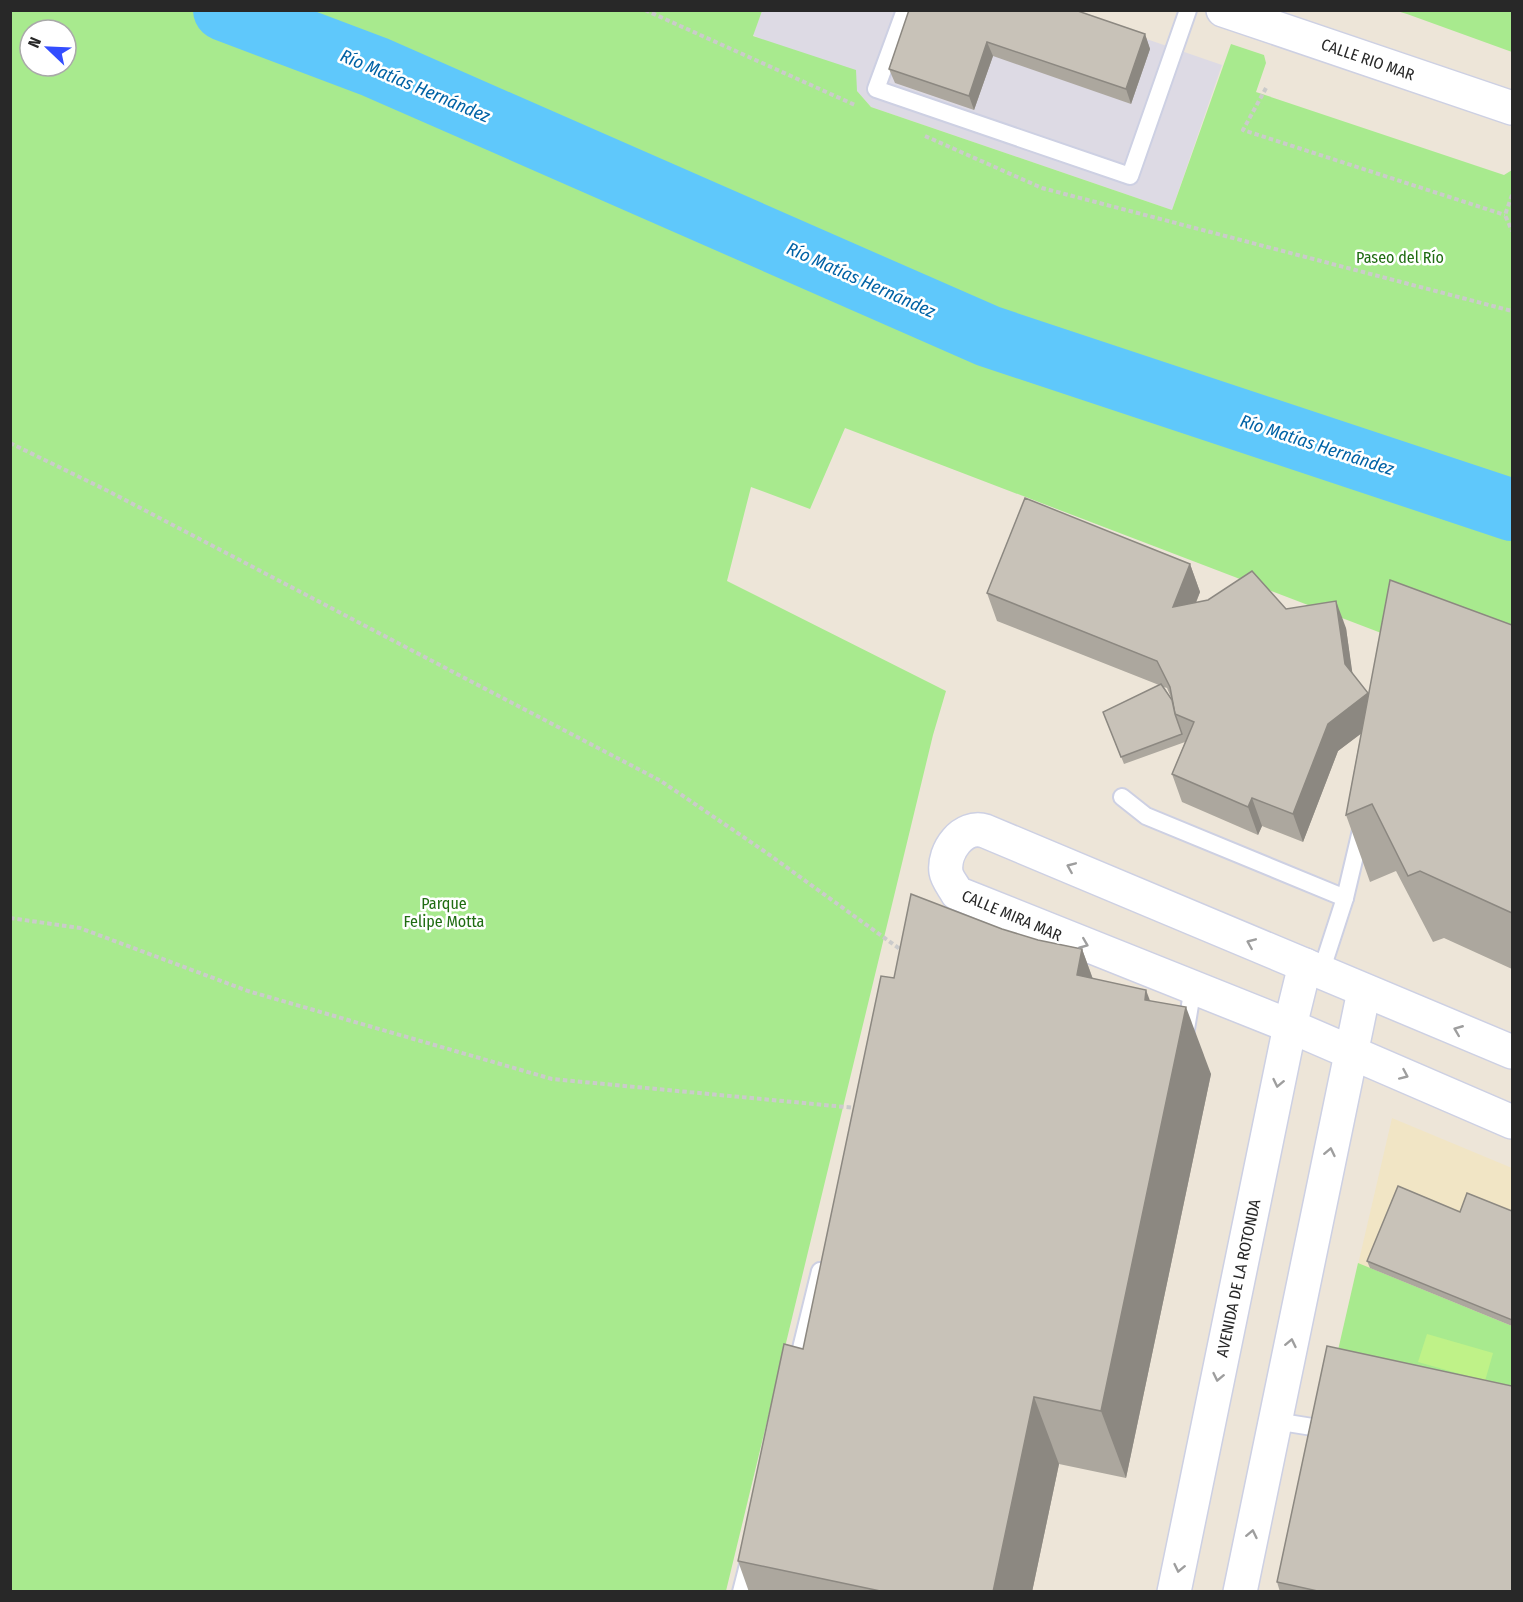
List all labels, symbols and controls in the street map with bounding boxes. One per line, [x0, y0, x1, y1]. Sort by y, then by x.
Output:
north arrow [18, 18, 78, 78]
text: N [24, 34, 45, 50]
street label: CALLE RIO MAR [1319, 35, 1417, 84]
water label: Río Matías Hernández [337, 45, 494, 128]
water label: Río Matías Hernández [783, 237, 940, 323]
park label: Paseo del Río [1356, 248, 1444, 267]
water label: Río Matías Hernández [1237, 410, 1398, 481]
one-way arrow [1066, 862, 1077, 874]
street label: CALLE MIRA MAR [959, 886, 1065, 945]
park label: Parque Felipe Motta [404, 894, 485, 931]
one-way arrow [1078, 937, 1089, 949]
one-way arrow [1246, 938, 1257, 950]
one-way arrow [1454, 1025, 1465, 1037]
one-way arrow [1398, 1068, 1409, 1080]
one-way arrow [1272, 1078, 1285, 1088]
one-way arrow [1323, 1147, 1336, 1157]
street label: AVENIDA DE LA ROTONDA [1212, 1197, 1265, 1359]
one-way arrow [1284, 1338, 1297, 1348]
one-way arrow [1212, 1372, 1225, 1382]
one-way arrow [1245, 1529, 1258, 1539]
one-way arrow [1173, 1563, 1186, 1573]

